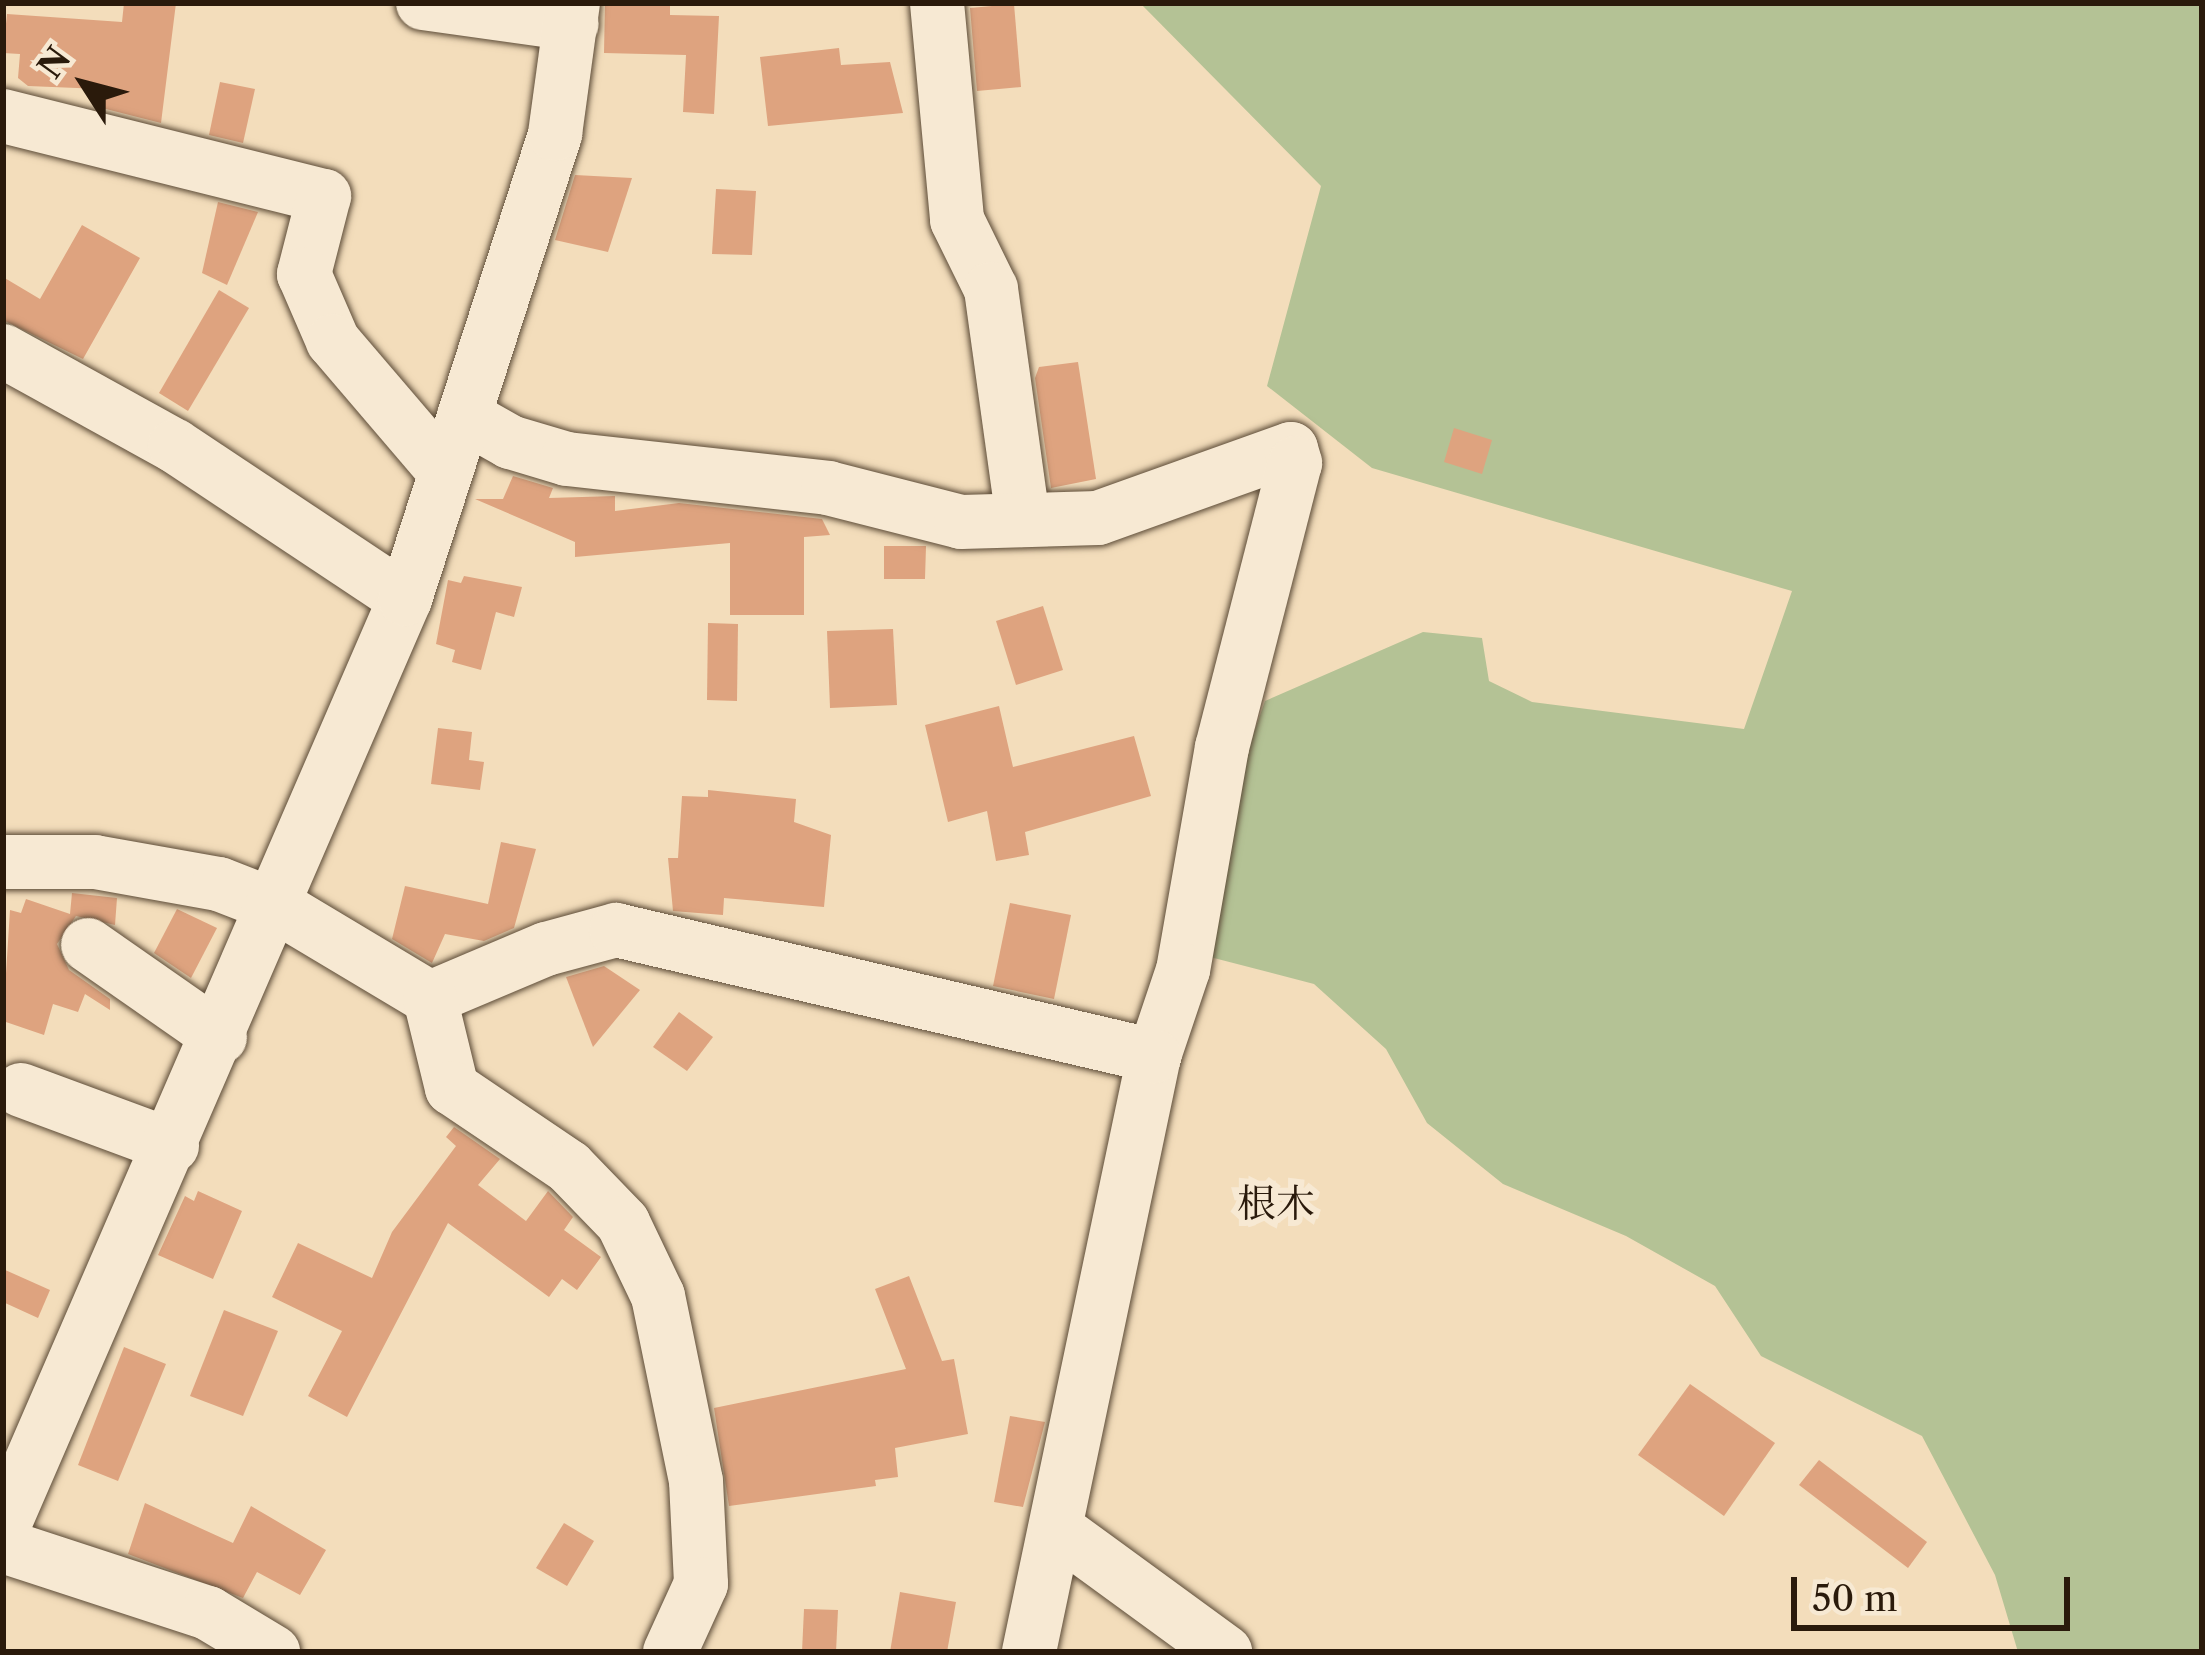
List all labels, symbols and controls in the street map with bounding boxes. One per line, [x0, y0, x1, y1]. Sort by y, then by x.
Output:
north arrow [24, 24, 144, 144]
text: N [29, 39, 79, 86]
district label: 根木 [1237, 1180, 1315, 1226]
scale bar [1797, 1553, 2076, 1627]
text: 50 m [1812, 1576, 1897, 1620]

